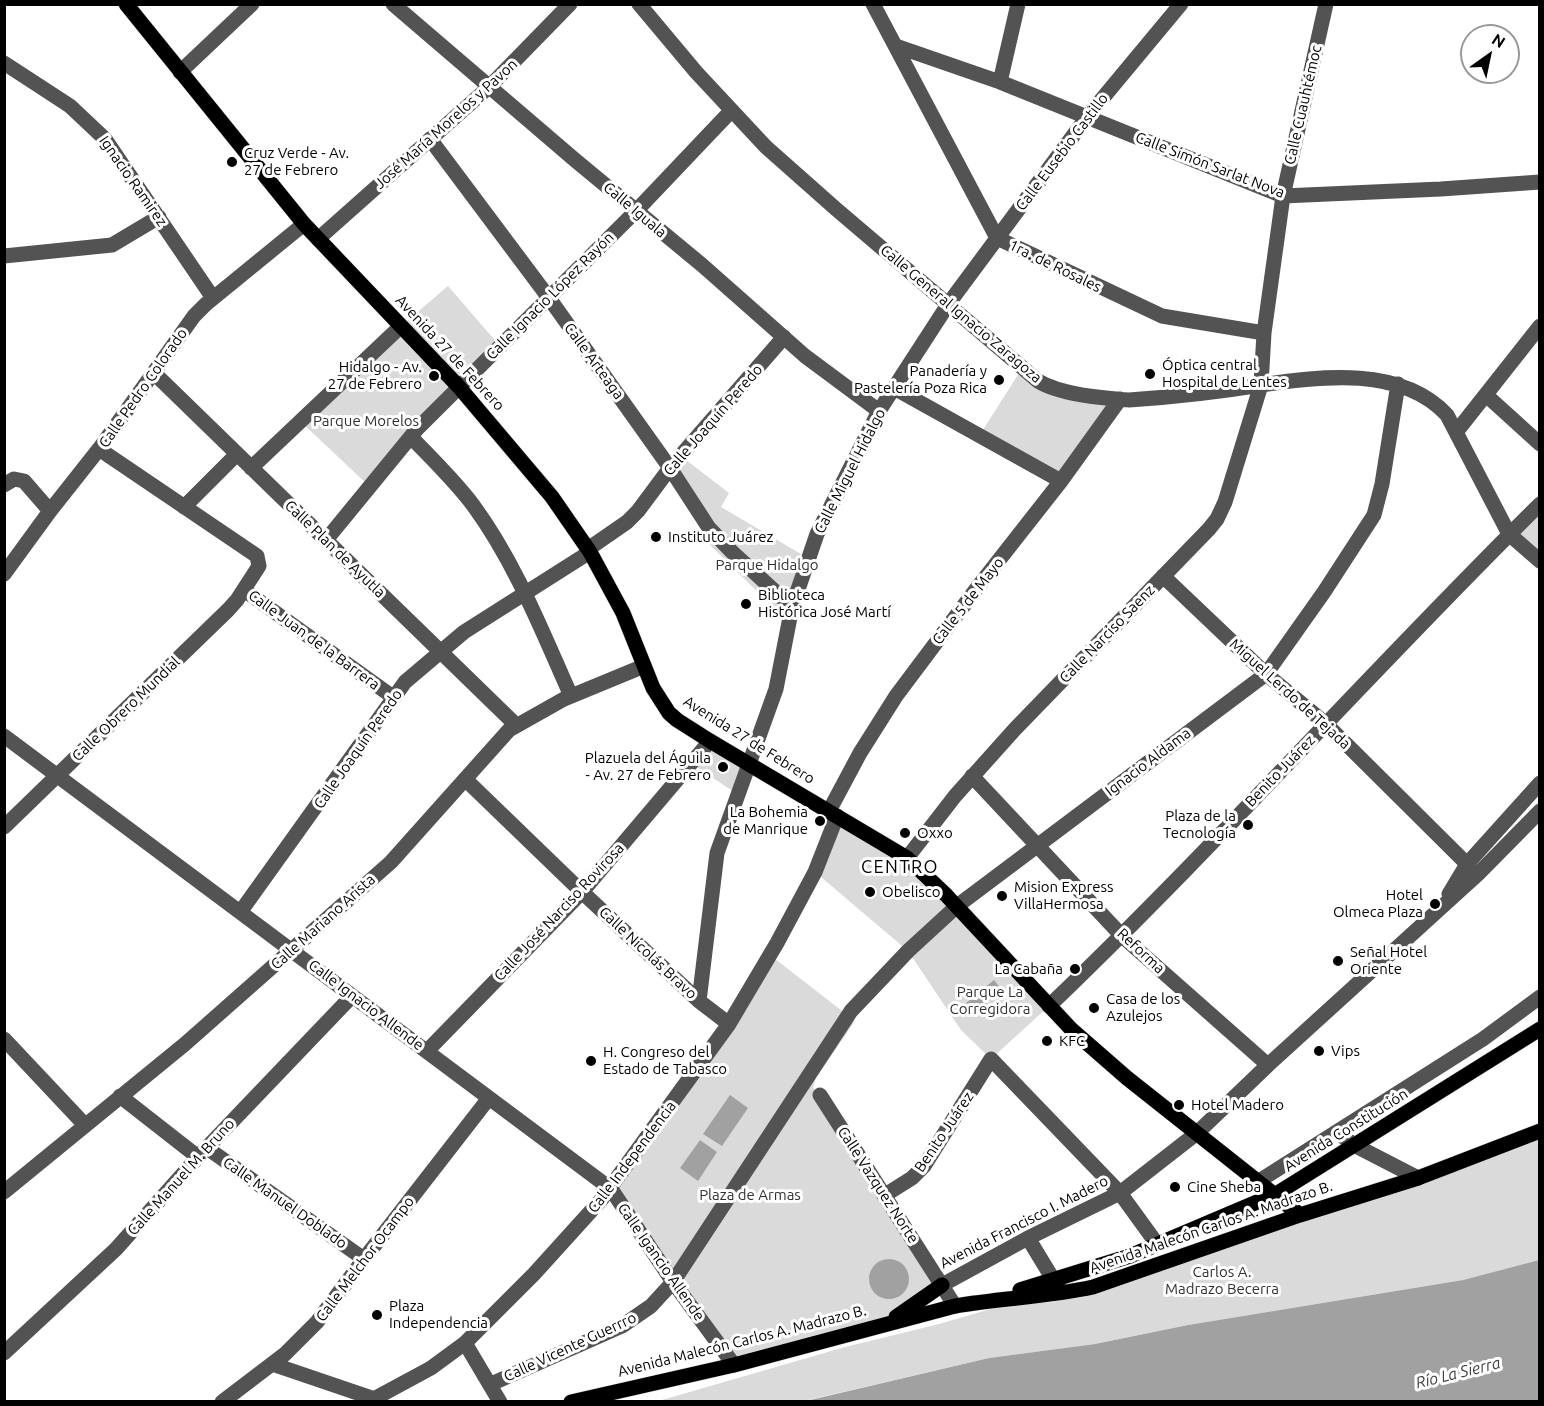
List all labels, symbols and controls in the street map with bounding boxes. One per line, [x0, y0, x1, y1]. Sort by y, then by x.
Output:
north arrow [1460, 24, 1520, 84]
text: N [1489, 30, 1509, 51]
street label: Calle Cuauhtémoc [1281, 44, 1325, 166]
street label: José María Morelos y Pavon [371, 55, 521, 193]
street label: Calle Eusebio Castillo [1012, 90, 1112, 214]
street label: Calle Simón Sarlat Nova [1133, 128, 1287, 202]
street label: Ignacio Ramirez [95, 132, 171, 230]
place label: Cruz Verde - Av. 27 de Febrero [244, 144, 349, 179]
marker: Cruz Verde - Av. 27 de Febrero [225, 155, 239, 169]
street label: Calle Iguala [600, 178, 670, 242]
street label: Calle Ignacio López Rayón [482, 228, 618, 364]
street label: 1ra. de Rosales [1006, 236, 1104, 296]
street label: Calle General Ignacio Zaragoza [877, 241, 1045, 387]
street label: Avenida 27 de Febrero [392, 291, 508, 415]
street label: Calle Arteaga [560, 319, 628, 403]
street label: Calle Pedro Colorado [95, 325, 191, 451]
place label: Óptica central Hospital de Lentes [1162, 356, 1287, 391]
place label: Hidalgo - Av. 27 de Febrero [328, 358, 422, 393]
street label: Calle Joaquín Peredo [660, 361, 766, 479]
place label: Panadería y Pastelería Poza Rica [854, 362, 987, 397]
marker: Óptica central Hospital de Lentes [1143, 367, 1157, 381]
marker: Hidalgo - Av. 27 de Febrero [427, 369, 441, 383]
marker: Panadería y Pastelería Poza Rica [992, 373, 1006, 387]
street label: Calle Miguel Hidalgo [811, 405, 889, 537]
park label: Parque Morelos [313, 412, 419, 430]
street label: Calle Plan de Ayutla [281, 496, 389, 602]
place label: Instituto Juárez [668, 528, 773, 546]
marker: Instituto Juárez [649, 530, 663, 544]
street label: Calle 5 de Mayo [928, 554, 1008, 648]
park label: Parque Hidalgo [715, 556, 819, 574]
street label: Calle Narciso Saenz [1056, 581, 1158, 687]
street label: Calle Juan de la Barrera [245, 586, 383, 694]
place label: Biblioteca Histórica José Martí [758, 586, 891, 621]
marker: Biblioteca Histórica José Martí [739, 597, 753, 611]
street label: Miguel Lerdo de Tejada [1226, 635, 1354, 753]
street label: Calle Obrero Mundial [68, 653, 184, 765]
street label: Calle Joaquín Peredo [310, 686, 406, 812]
street label: Avenida 27 de Febrero [680, 692, 818, 788]
street label: Ignacio Aldama [1102, 724, 1194, 800]
street label: Benito Juárez [1241, 731, 1319, 811]
place label: Plazuela del Águila - Av. 27 de Febrero [585, 749, 711, 784]
marker: Plazuela del Águila - Av. 27 de Febrero [716, 760, 730, 774]
place label: La Bohemia de Manrique [723, 803, 808, 838]
place label: Plaza de la Tecnología [1163, 807, 1236, 842]
marker: La Bohemia de Manrique [813, 814, 827, 828]
marker: Plaza de la Tecnología [1241, 818, 1255, 832]
place label: Oxxo [917, 824, 953, 842]
marker: Oxxo [898, 826, 912, 840]
street label: Calle José Narciso Rovirosa [490, 839, 628, 985]
district label: CENTRO [861, 856, 939, 878]
street label: Calle Mariano Arista [267, 870, 379, 974]
place label: Mision Express VillaHermosa [1014, 878, 1113, 913]
place label: Obelisco [882, 883, 940, 901]
marker: Obelisco [863, 885, 877, 899]
place label: Hotel Olmeca Plaza [1333, 886, 1423, 921]
marker: Mision Express VillaHermosa [995, 889, 1009, 903]
marker: Hotel Olmeca Plaza [1428, 897, 1442, 911]
street label: Calle Nicolás Bravo [595, 903, 701, 1003]
street label: Reforma [1114, 925, 1168, 977]
place label: Señal Hotel Oriente [1350, 943, 1427, 978]
marker: Señal Hotel Oriente [1331, 954, 1345, 968]
street label: Calle Ignacio Allende [305, 956, 427, 1054]
place label: La Cabaña [995, 960, 1063, 978]
marker: La Cabaña [1068, 962, 1082, 976]
park label: Parque La Corregidora [950, 983, 1030, 1018]
place label: Casa de los Azulejos [1106, 990, 1180, 1025]
marker: Casa de los Azulejos [1087, 1001, 1101, 1015]
place label: KFC [1059, 1032, 1085, 1050]
marker: KFC [1040, 1034, 1054, 1048]
place label: Vips [1331, 1042, 1360, 1060]
place label: H. Congreso del Estado de Tabasco [603, 1043, 727, 1078]
marker: Vips [1312, 1044, 1326, 1058]
marker: H. Congreso del Estado de Tabasco [584, 1054, 598, 1068]
street label: Avenida Constitución [1281, 1085, 1411, 1175]
street label: Benito Juárez [911, 1089, 977, 1175]
place label: Hotel Madero [1191, 1096, 1284, 1114]
street label: Calle Independencia [584, 1097, 680, 1217]
marker: Hotel Madero [1172, 1098, 1186, 1112]
street label: Calle Manuel M. Bruno [124, 1115, 238, 1239]
street label: Calle Vazquez Norte [834, 1123, 922, 1247]
street label: Calle Manuel Doblado [219, 1153, 351, 1253]
street label: Avenida Francisco I. Madero [937, 1172, 1111, 1272]
street label: Avenida Malecón Carlos A. Madrazo B. [1087, 1177, 1335, 1277]
place label: Cine Sheba [1187, 1178, 1261, 1196]
marker: Cine Sheba [1168, 1180, 1182, 1194]
park label: Plaza de Armas [699, 1186, 801, 1204]
street label: Calle Melchor Ocampo [312, 1193, 418, 1325]
street label: Calle Igancio Allende [614, 1200, 708, 1324]
park label: Carlos A. Madrazo Becerra [1165, 1263, 1279, 1298]
place label: Plaza Independencia [389, 1297, 488, 1332]
street label: Avenida Malecón Carlos A. Madrazo B. [616, 1301, 868, 1381]
marker: Plaza Independencia [370, 1308, 384, 1322]
street label: Calle Vicente Guerrro [501, 1308, 639, 1386]
water label: Río La Sierra [1414, 1353, 1502, 1393]

